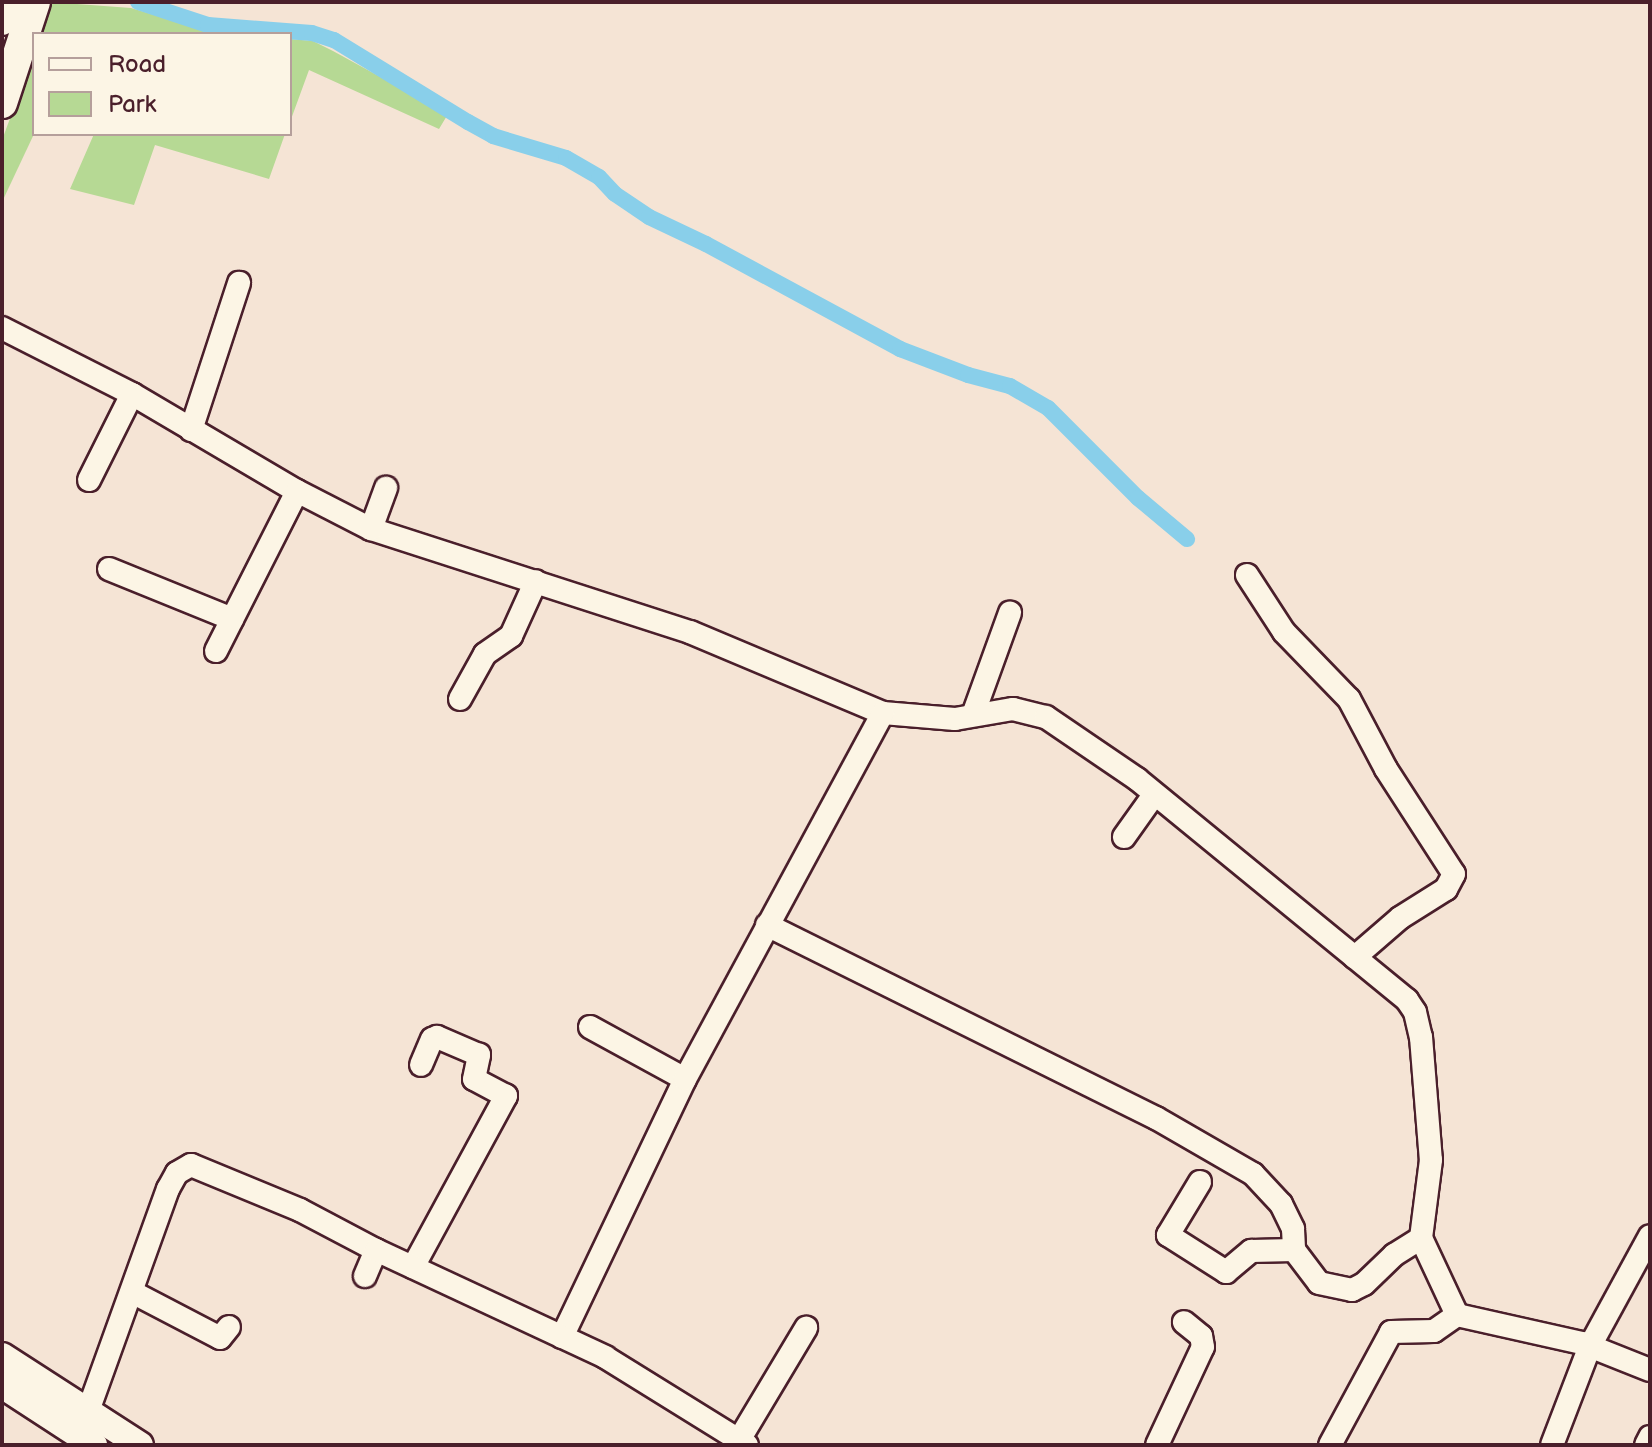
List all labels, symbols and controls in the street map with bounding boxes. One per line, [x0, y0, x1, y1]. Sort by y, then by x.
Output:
legend [32, 32, 292, 136]
text: Road [108, 50, 166, 79]
text: Park [108, 90, 156, 119]

